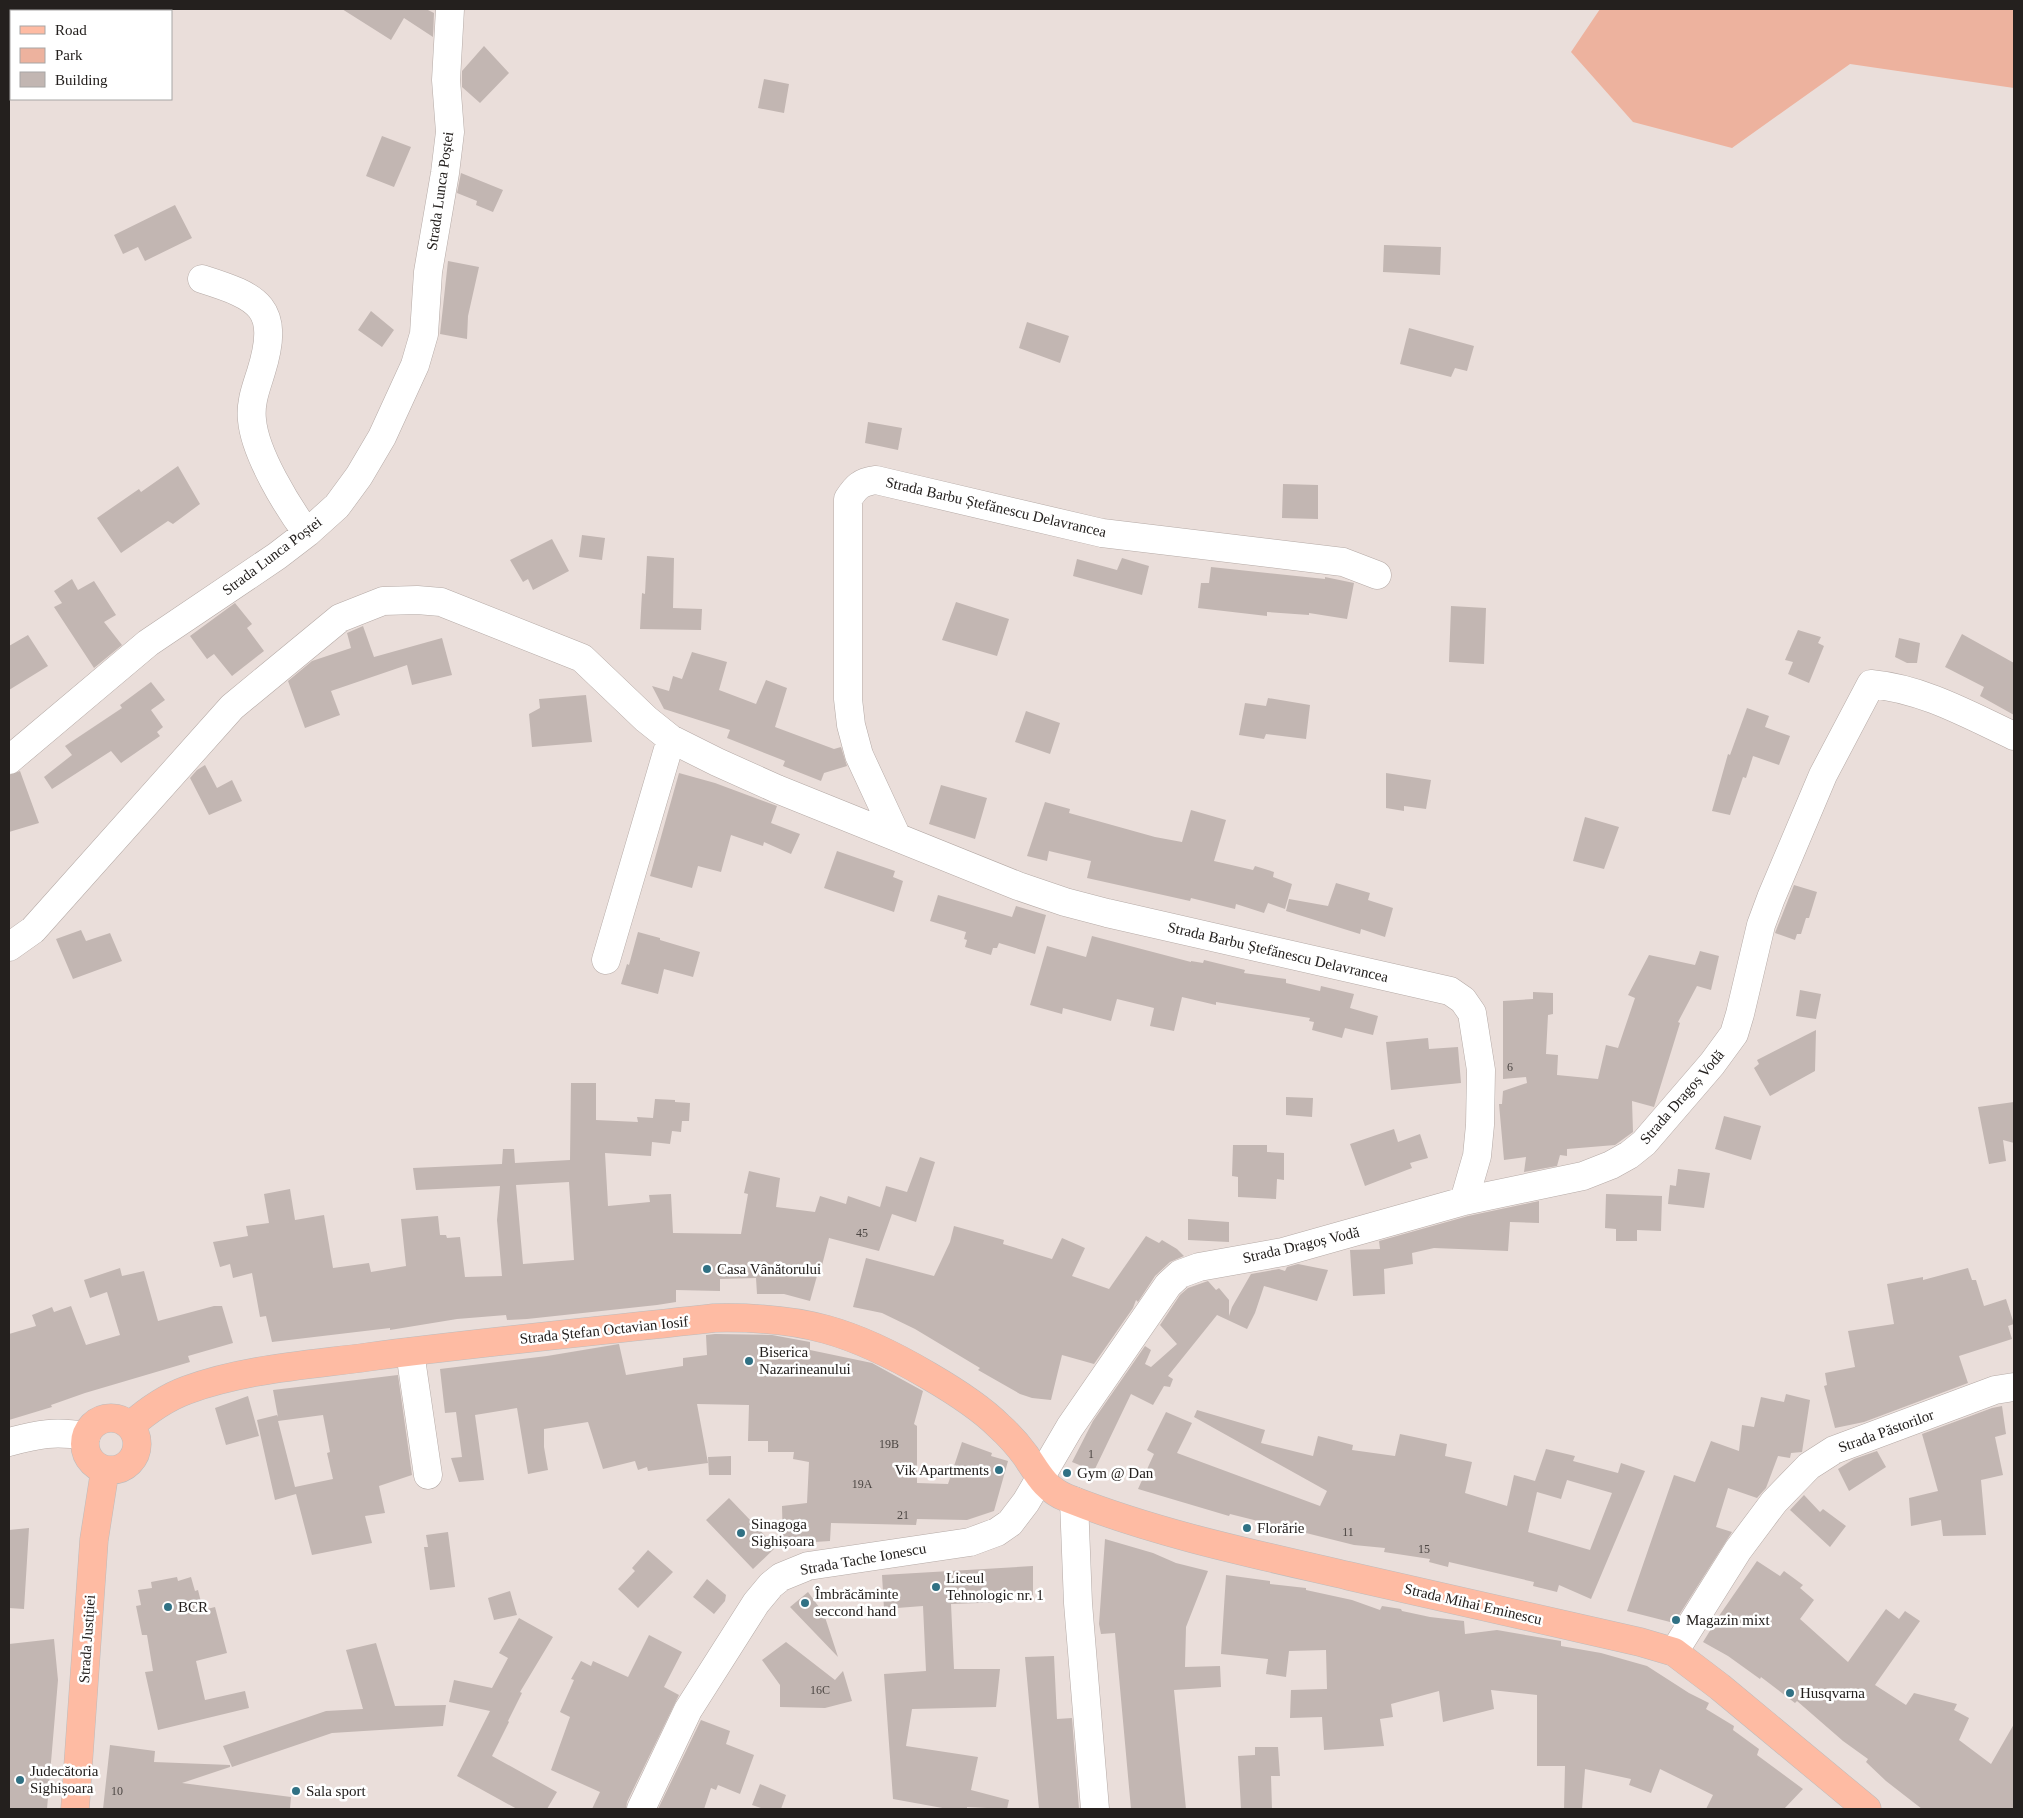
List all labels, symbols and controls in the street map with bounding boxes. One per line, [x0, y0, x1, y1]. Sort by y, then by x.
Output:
legend [10, 10, 172, 100]
text: Road [55, 22, 87, 38]
text: Park [55, 47, 83, 63]
text: Building [55, 72, 108, 88]
street label: Strada Lunca Poștei [424, 130, 457, 252]
street label: Strada Barbu Ștefănescu Delavrancea [884, 474, 1108, 541]
street label: Strada Lunca Poștei [219, 514, 325, 599]
street label: Strada Barbu Ștefănescu Delavrancea [1166, 919, 1390, 986]
street label: Strada Dragoș Vodă [1637, 1046, 1728, 1148]
house number: 6 [1507, 1060, 1513, 1074]
street label: Strada Dragoș Vodă [1241, 1224, 1362, 1267]
house number: 45 [856, 1226, 868, 1240]
place label: Casa Vânătorului [717, 1261, 821, 1277]
marker: Casa Vânătorului [701, 1263, 713, 1275]
street label: Strada Ștefan Octavian Iosif [519, 1313, 689, 1348]
place label: Biserica Nazarineanului [759, 1344, 851, 1377]
marker: Biserica Nazarineanului [743, 1355, 755, 1367]
street label: Strada Păstorilor [1836, 1406, 1936, 1456]
house number: 19B [879, 1437, 899, 1451]
house number: 1 [1088, 1447, 1094, 1461]
place label: Vik Apartments [894, 1462, 989, 1478]
marker: Vik Apartments [993, 1464, 1005, 1476]
place label: Gym @ Dan [1077, 1465, 1154, 1481]
marker: Gym @ Dan [1061, 1467, 1073, 1479]
house number: 19A [852, 1477, 873, 1491]
house number: 21 [897, 1508, 909, 1522]
place label: Sinagoga Sighișoara [751, 1516, 815, 1550]
place label: Florărie [1257, 1520, 1305, 1536]
marker: Florărie [1241, 1522, 1253, 1534]
house number: 11 [1342, 1525, 1354, 1539]
marker: Sinagoga Sighișoara [735, 1527, 747, 1539]
street label: Strada Tache Ionescu [799, 1540, 928, 1578]
house number: 15 [1418, 1542, 1430, 1556]
place label: Liceul Tehnologic nr. 1 [946, 1570, 1044, 1603]
street label: Strada Mihai Eminescu [1403, 1580, 1544, 1628]
marker: Liceul Tehnologic nr. 1 [930, 1581, 942, 1593]
place label: Îmbrăcăminte seccond hand [815, 1586, 899, 1619]
street label: Strada Justiției [76, 1594, 99, 1684]
marker: Îmbrăcăminte seccond hand [799, 1597, 811, 1609]
place label: BCR [178, 1599, 208, 1615]
marker: BCR [162, 1601, 174, 1613]
place label: Magazin mixt [1686, 1612, 1771, 1628]
marker: Magazin mixt [1670, 1614, 1682, 1626]
house number: 16C [810, 1683, 830, 1697]
place label: Husqvarna [1800, 1685, 1865, 1701]
marker: Husqvarna [1784, 1687, 1796, 1699]
place label: Judecătoria Sighișoara [30, 1763, 99, 1797]
marker: Judecătoria Sighișoara [14, 1774, 26, 1786]
place label: Sala sport [306, 1783, 366, 1799]
house number: 10 [111, 1784, 123, 1798]
marker: Sala sport [290, 1785, 302, 1797]

